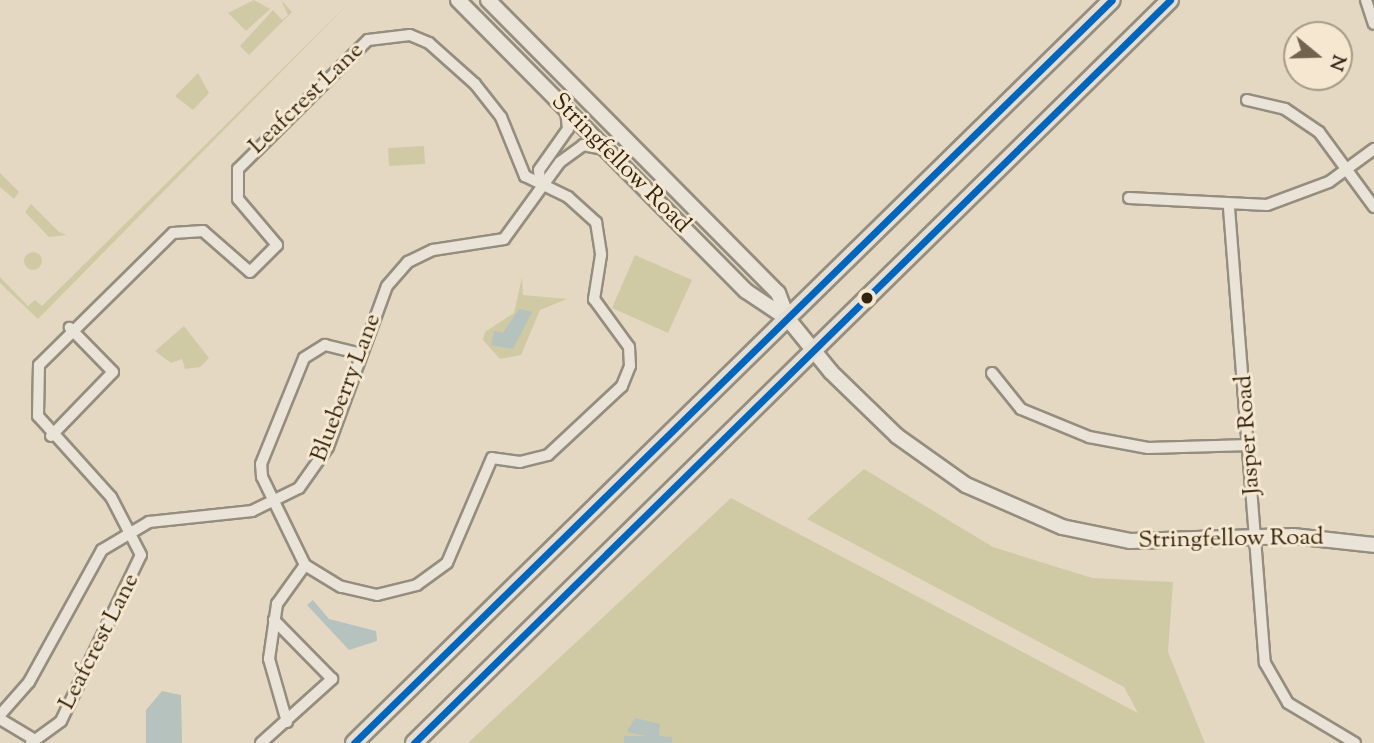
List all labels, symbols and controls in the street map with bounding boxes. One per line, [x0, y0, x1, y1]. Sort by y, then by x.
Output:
north arrow [1283, 21, 1353, 91]
street label: Leafcrest Lane [243, 37, 371, 161]
text: N [1321, 51, 1352, 74]
street label: Stringfellow Road [544, 88, 696, 240]
unlabelled marker [860, 291, 874, 305]
street label: Blueberry Lane [306, 310, 388, 466]
street label: Jasper Road [1230, 374, 1268, 496]
street label: Stringfellow Road [1138, 524, 1324, 556]
street label: Leafcrest Lane [53, 569, 147, 715]

